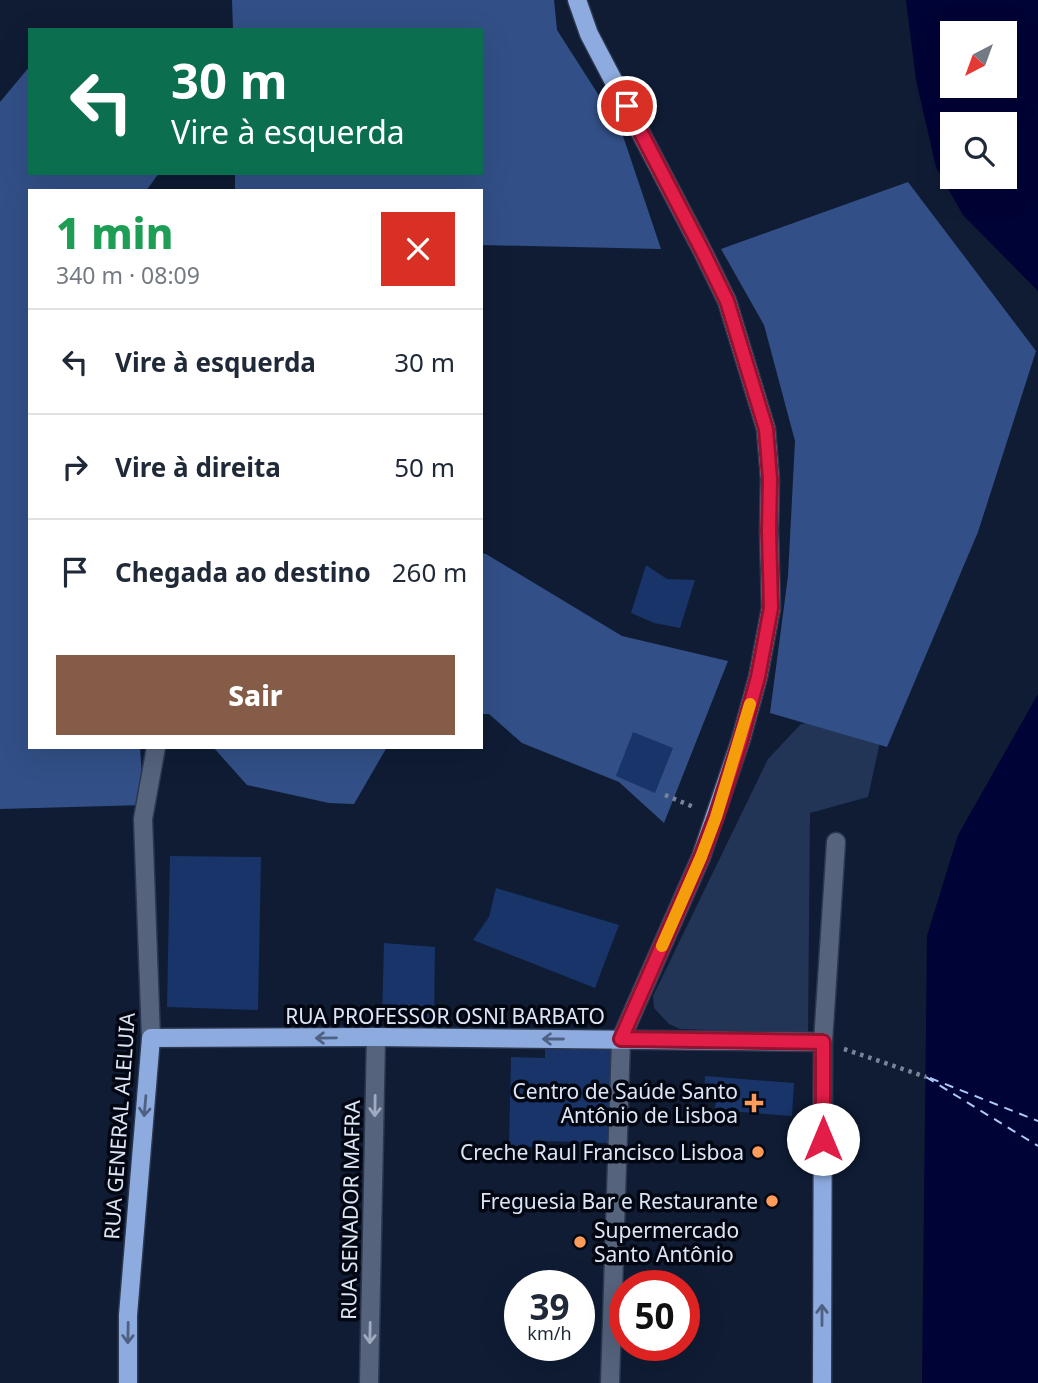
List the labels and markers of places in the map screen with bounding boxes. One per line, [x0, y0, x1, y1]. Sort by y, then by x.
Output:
pin [597, 76, 657, 136]
place label: Centro de Saúde Santo Antônio de Lisboa [513, 1077, 738, 1129]
marker: Centro de Saúde Santo Antônio de Lisboa [744, 1093, 764, 1113]
place label: Creche Raul Francisco Lisboa [460, 1138, 744, 1166]
marker: Creche Raul Francisco Lisboa [750, 1144, 766, 1160]
place label: Freguesia Bar e Restaurante [480, 1187, 758, 1215]
marker: Freguesia Bar e Restaurante [764, 1193, 780, 1209]
place label: Supermercado Santo Antônio [594, 1216, 739, 1268]
marker: Supermercado Santo Antônio [572, 1234, 588, 1250]

